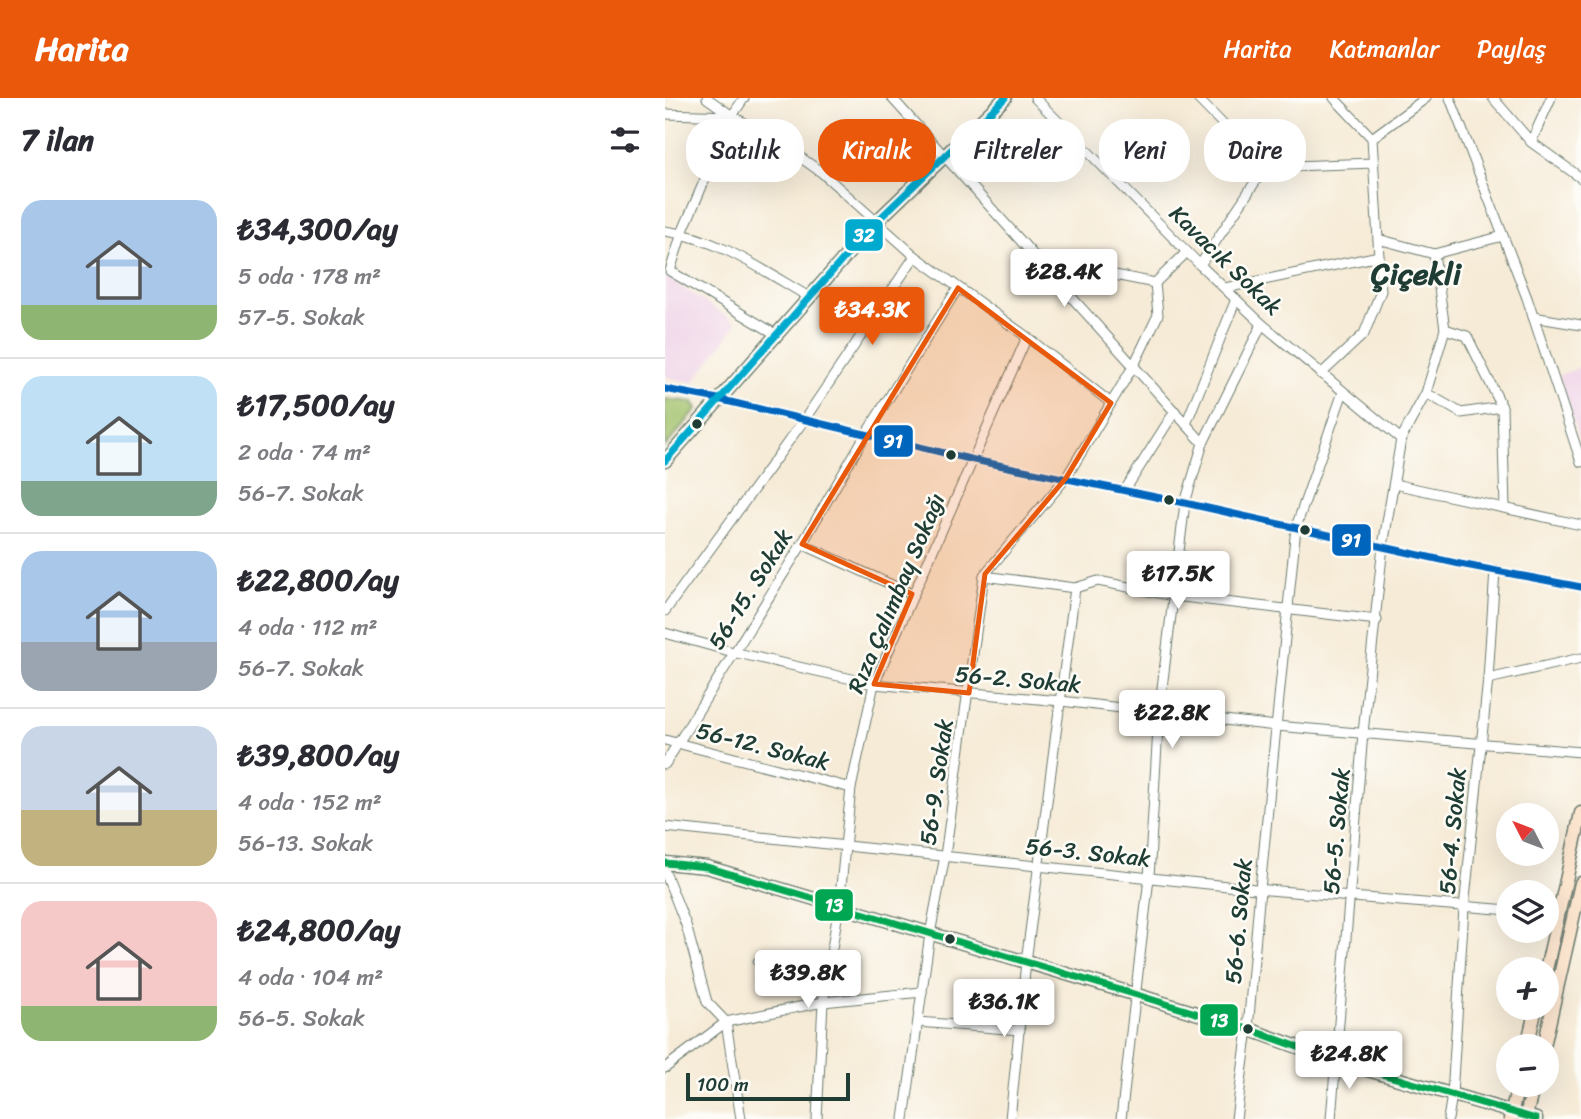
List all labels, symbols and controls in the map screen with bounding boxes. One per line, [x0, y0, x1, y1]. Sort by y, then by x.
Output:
text: Harita [35, 20, 129, 78]
text: Harita [1224, 28, 1292, 70]
text: Katmanlar [1330, 28, 1439, 70]
text: Paylaş [1477, 28, 1546, 70]
text: 7 ilan [21, 113, 94, 167]
chip: Satılık [686, 119, 804, 182]
chip: Kiralık [818, 119, 936, 182]
chip: Filtreler [950, 119, 1085, 182]
chip: Yeni [1099, 119, 1190, 182]
chip: Daire [1204, 119, 1306, 182]
icon: filters [606, 121, 644, 159]
street label: Kavacık Sokak [1159, 195, 1292, 326]
text: ₺34,300/ay [238, 202, 398, 256]
line badge: 32 [844, 218, 884, 252]
text: 32 [852, 219, 875, 252]
icon: home [77, 228, 161, 312]
district label: Çiçekli [1370, 247, 1463, 301]
pin: ₺28.4K [1007, 250, 1121, 309]
text: ₺28.4K [1026, 251, 1102, 292]
text: 5 oda · 178 m² [238, 256, 381, 297]
pin: ₺34.3K [815, 288, 929, 347]
text: ₺34.3K [835, 289, 909, 330]
text: 57-5. Sokak [238, 297, 365, 338]
text: ₺17,500/ay [238, 378, 394, 432]
icon: home [77, 404, 161, 488]
unlabelled marker [690, 417, 704, 431]
line badge: 91 [873, 424, 914, 458]
text: 91 [883, 425, 903, 458]
text: 2 oda · 74 m² [238, 432, 371, 473]
unlabelled marker [944, 448, 958, 462]
text: 56-7. Sokak [238, 473, 364, 514]
street label: Rıza Çalımbay Sokağı [836, 486, 957, 700]
unlabelled marker [1162, 493, 1176, 507]
street label: 56-15. Sokak [697, 520, 804, 658]
unlabelled marker [1298, 523, 1312, 537]
line badge: 91 [1331, 523, 1372, 557]
text: 91 [1341, 524, 1361, 557]
pin: ₺17.5K [1121, 552, 1235, 611]
text: ₺22,800/ay [238, 553, 399, 607]
text: ₺17.5K [1143, 553, 1213, 594]
icon: home [77, 579, 161, 663]
text: 4 oda · 112 m² [238, 607, 378, 648]
text: 56-7. Sokak [238, 648, 364, 689]
street label: 56-2. Sokak [953, 654, 1083, 705]
pin: ₺22.8K [1115, 690, 1229, 750]
text: ₺22.8K [1135, 692, 1209, 733]
street label: 56-12. Sokak [692, 710, 834, 783]
street label: 56-9. Sokak [907, 716, 966, 848]
text: ₺39,800/ay [238, 728, 399, 782]
icon: home [77, 754, 161, 838]
street label: 56-5. Sokak [1311, 766, 1362, 896]
street label: 56-4. Sokak [1427, 766, 1478, 896]
text: 4 oda · 152 m² [238, 782, 382, 823]
north arrow [1496, 803, 1559, 866]
map controls [1496, 803, 1559, 1097]
text: 56-13. Sokak [238, 823, 373, 864]
street label: 56-3. Sokak [1023, 826, 1152, 879]
street label: 56-6. Sokak [1213, 857, 1264, 986]
button: layers [1496, 880, 1559, 943]
line badge: 13 [814, 888, 854, 922]
text: 13 [825, 889, 844, 922]
text: ₺24,800/ay [238, 903, 400, 957]
icon: home [77, 929, 161, 1013]
unlabelled marker [943, 932, 957, 946]
pin: ₺39.8K [751, 950, 865, 1010]
text: ₺39.8K [771, 952, 845, 993]
text: 4 oda · 104 m² [238, 957, 383, 998]
button: + [1496, 957, 1559, 1020]
pin: ₺36.1K [947, 979, 1061, 1039]
text: ₺36.1K [969, 981, 1039, 1022]
text: 56-5. Sokak [238, 998, 365, 1039]
line badge: 13 [1199, 1003, 1239, 1037]
text: 13 [1210, 1004, 1229, 1037]
unlabelled marker [1241, 1022, 1255, 1036]
pin: ₺24.8K [1292, 1032, 1406, 1091]
text: ₺24.8K [1311, 1033, 1387, 1074]
button: − [1496, 1034, 1559, 1097]
text: 100 m [697, 1068, 749, 1101]
scale bar [686, 1070, 851, 1102]

